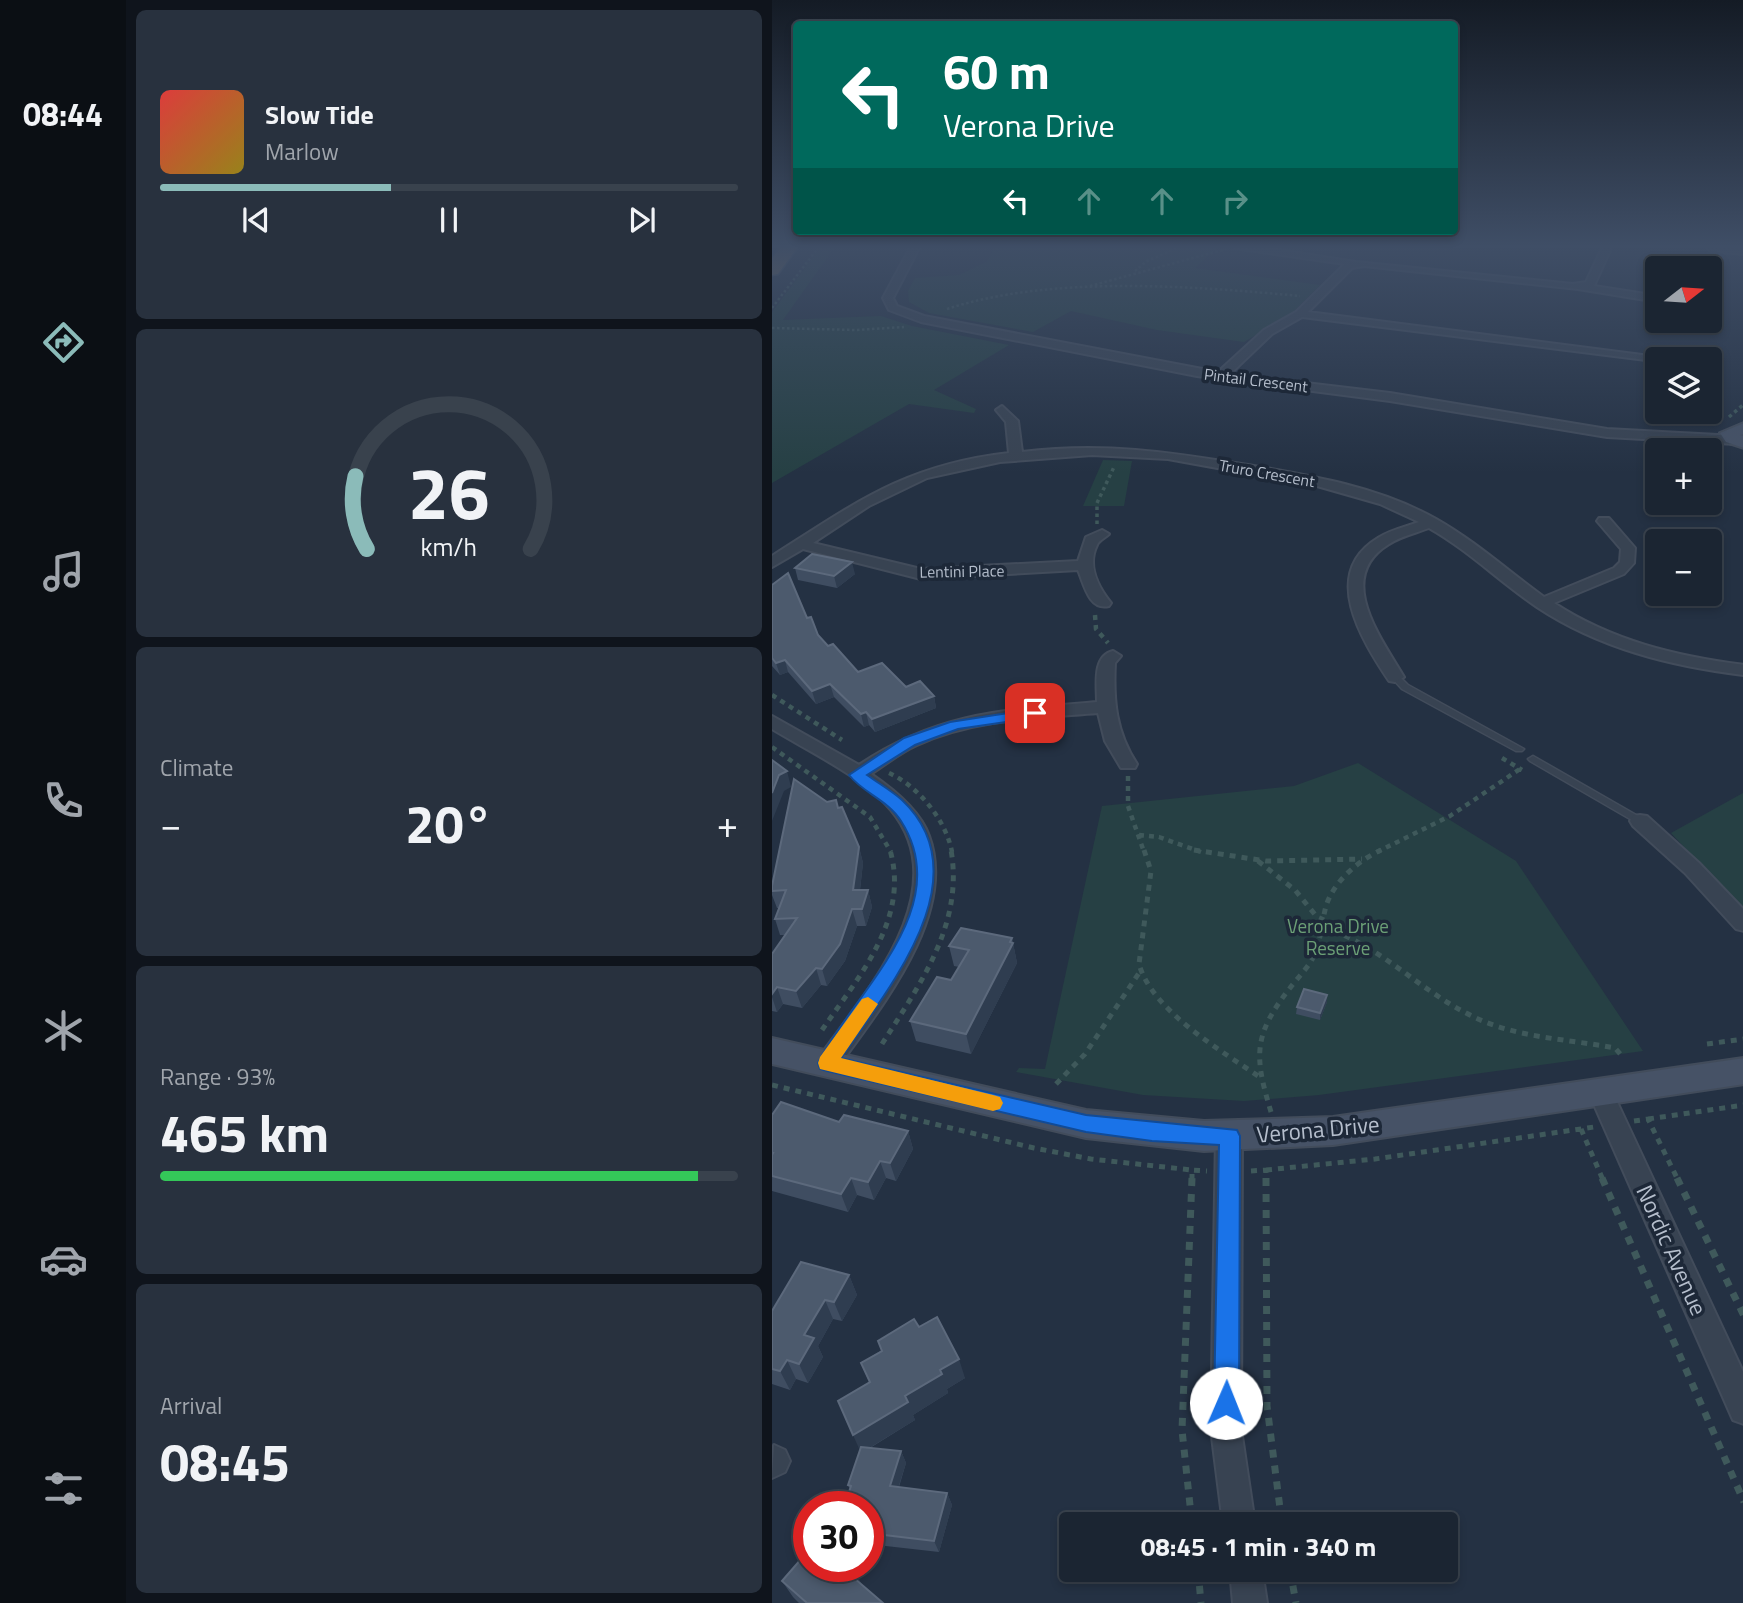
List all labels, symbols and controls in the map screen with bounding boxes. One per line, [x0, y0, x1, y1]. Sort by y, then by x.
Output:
text: 60 m [943, 33, 1050, 108]
icon: left [828, 49, 919, 140]
text: 08:44 [23, 90, 103, 138]
text: Slow Tide [265, 95, 374, 134]
text: Verona Drive [943, 101, 1115, 149]
text: Marlow [265, 134, 339, 169]
icon: left [997, 182, 1035, 220]
icon: ahead [1070, 182, 1108, 220]
icon: ahead [1143, 182, 1181, 220]
icon: right [1216, 182, 1254, 220]
icon: previous [237, 201, 275, 239]
icon: pause [430, 201, 468, 239]
icon: next [623, 201, 661, 239]
north arrow [1645, 256, 1722, 332]
map controls [1645, 256, 1722, 606]
icon: directions [39, 318, 88, 367]
button: layers [1645, 347, 1722, 424]
street label: Pintail Crescent [1203, 362, 1310, 398]
text: 26 [408, 437, 490, 547]
button: + [1645, 438, 1722, 515]
street label: Truro Crescent [1217, 453, 1317, 493]
text: km/h [421, 528, 477, 566]
button: − [1645, 529, 1722, 606]
icon: music [39, 547, 88, 596]
street label: Lentini Place [919, 558, 1005, 584]
pin [1005, 683, 1065, 743]
icon: arrive [1016, 694, 1054, 732]
text: Climate [160, 750, 233, 785]
icon: phone [39, 776, 88, 825]
text: 20° [405, 784, 493, 863]
text: − [160, 795, 181, 853]
text: + [717, 795, 738, 853]
park label: Verona Drive Reserve [1287, 911, 1389, 962]
icon: climate [39, 1006, 88, 1055]
text: Range · 93% [160, 1059, 275, 1094]
text: 465 km [160, 1093, 329, 1172]
street label: Verona Drive [1255, 1106, 1381, 1152]
street label: Nordic Avenue [1628, 1179, 1716, 1321]
icon: car [39, 1235, 88, 1284]
position arrow [1189, 1366, 1263, 1440]
text: Arrival [160, 1388, 222, 1423]
text: 08:45 [160, 1422, 290, 1501]
icon: filters [39, 1464, 88, 1513]
speed limit sign: 30 [793, 1491, 884, 1582]
text: 08:45 · 1 min · 340 m [1141, 1527, 1376, 1566]

